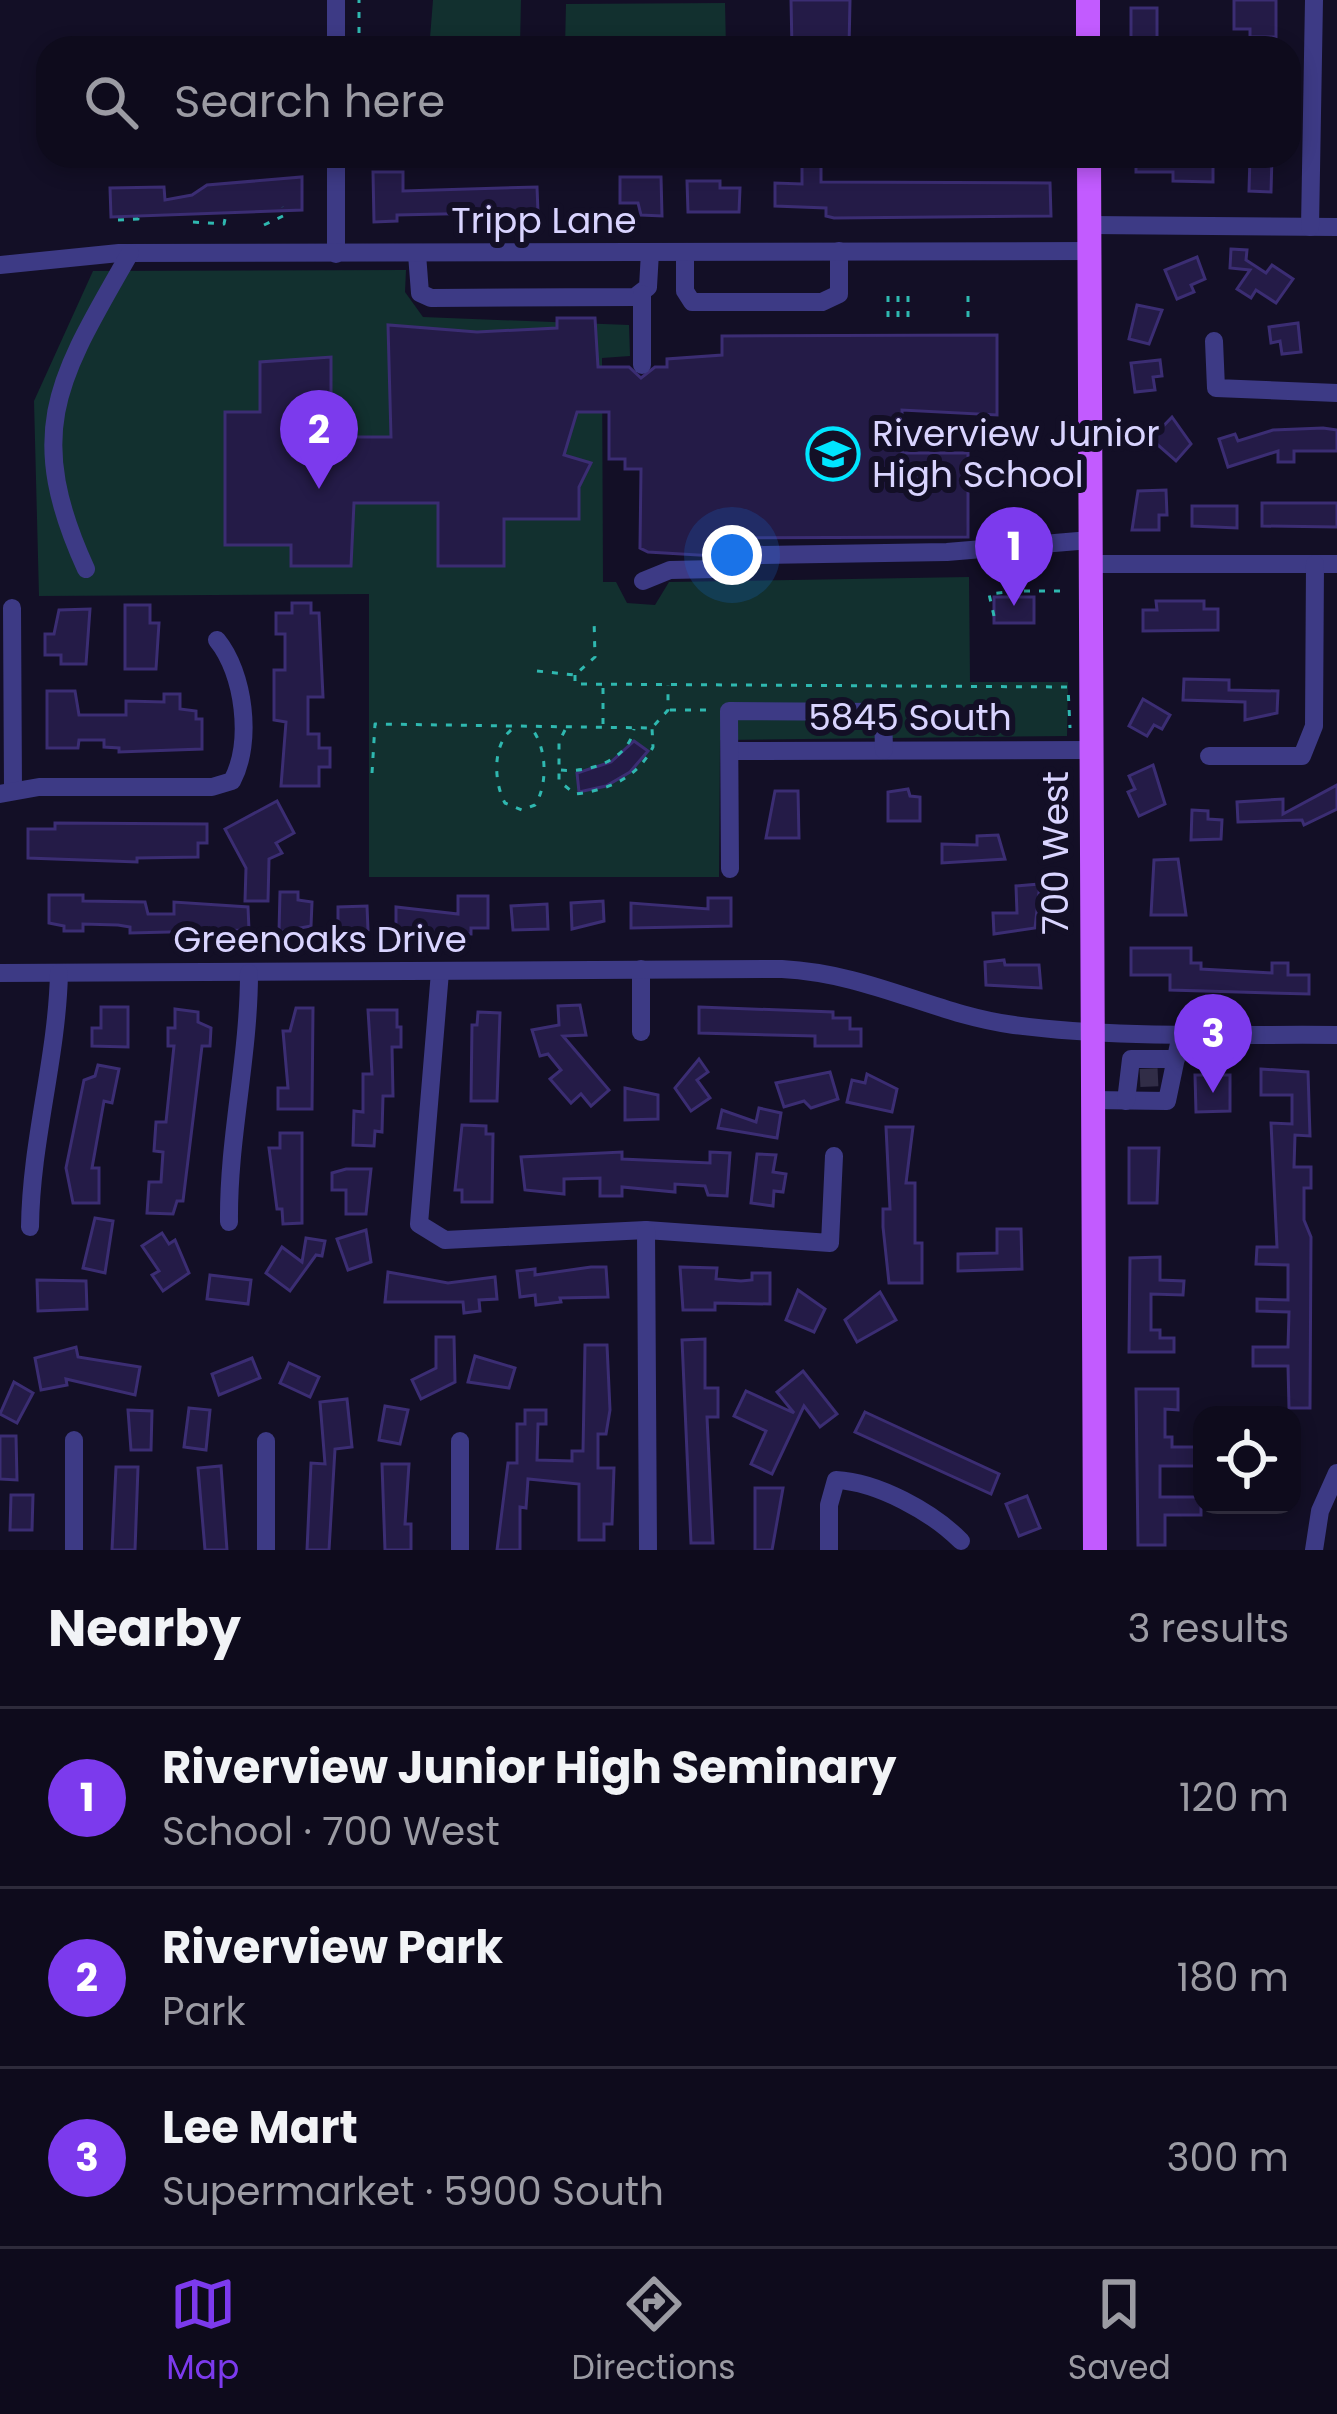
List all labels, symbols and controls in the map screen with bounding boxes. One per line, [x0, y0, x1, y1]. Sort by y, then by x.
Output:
search box [36, 36, 1301, 168]
icon: search [78, 69, 144, 135]
text: Search here [174, 70, 445, 133]
street label: Tripp Lane [451, 195, 637, 246]
pin: 2 [280, 390, 358, 489]
place label: Riverview Junior High School [872, 408, 1160, 500]
school or university icon: Riverview Junior High School [805, 426, 861, 482]
pin: 1 [975, 507, 1053, 606]
your location [702, 525, 762, 585]
street label: 5845 South [808, 692, 1012, 743]
street label: 700 West [1030, 771, 1081, 935]
street label: Greenoaks Drive [173, 914, 467, 965]
pin: 3 [1174, 994, 1252, 1093]
map controls [1193, 1406, 1301, 1514]
button: locate [1193, 1406, 1301, 1514]
text: Nearby [48, 1592, 241, 1664]
text: 3 results [1127, 1601, 1289, 1656]
text: Riverview Junior High Seminary [162, 1736, 896, 1799]
text: 1 [80, 1770, 94, 1825]
text: 120 m [1179, 1770, 1289, 1825]
text: School · 700 West [162, 1804, 500, 1859]
text: Riverview Park [162, 1916, 503, 1979]
text: 2 [76, 1950, 98, 2005]
text: 180 m [1177, 1950, 1289, 2005]
text: Park [162, 1984, 246, 2039]
text: Lee Mart [162, 2096, 358, 2159]
text: 3 [75, 2130, 99, 2185]
text: 300 m [1166, 2130, 1289, 2185]
text: Supermarket · 5900 South [162, 2164, 664, 2219]
tab: Map [166, 2271, 239, 2393]
tab: Directions [572, 2271, 735, 2393]
tab: Saved [1068, 2271, 1171, 2393]

